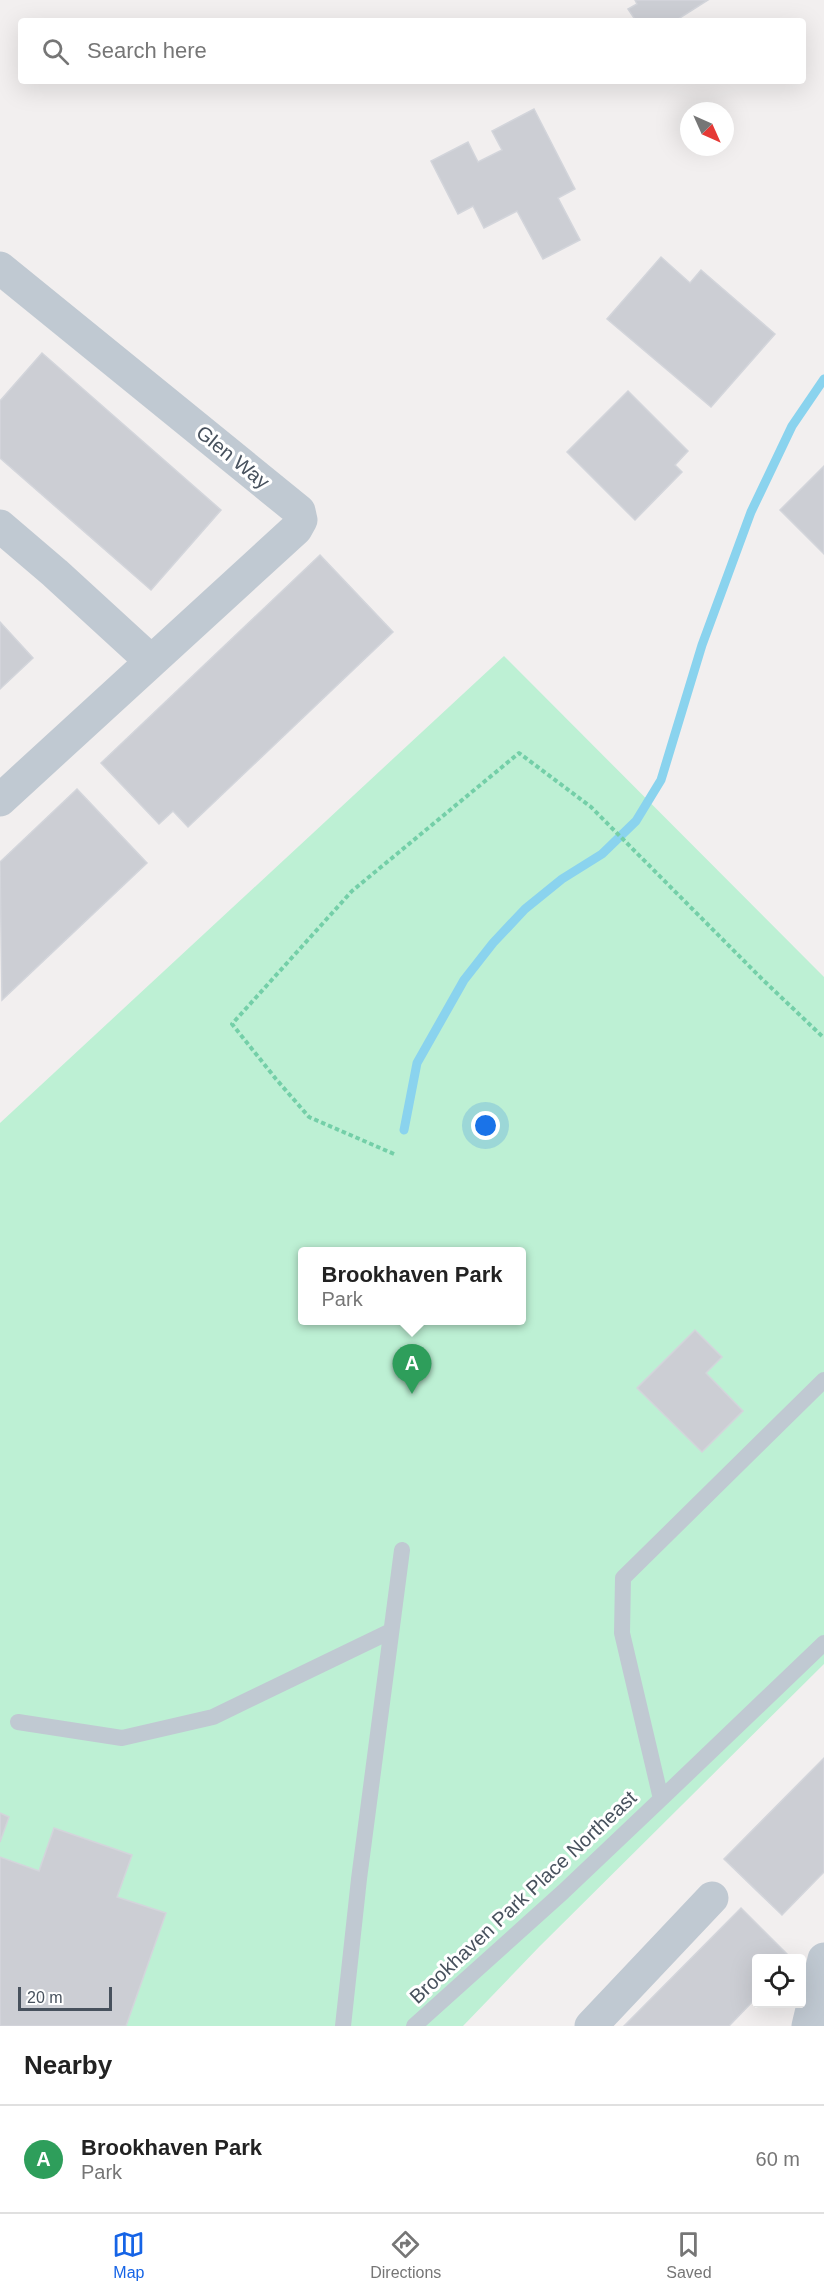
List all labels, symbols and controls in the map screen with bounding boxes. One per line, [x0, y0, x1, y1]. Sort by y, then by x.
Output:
search box [18, 18, 806, 84]
icon: search [39, 35, 72, 68]
text: Search here [87, 38, 207, 63]
north arrow [680, 102, 734, 156]
street label: Glen Way [192, 421, 274, 493]
your location [471, 1111, 500, 1140]
popup [298, 1247, 526, 1325]
text: Brookhaven Park [322, 1262, 502, 1287]
text: Park [322, 1288, 363, 1310]
pin: A [392, 1344, 432, 1394]
street label: Brookhaven Park Place Northeast [405, 1786, 641, 2008]
map controls [752, 1954, 806, 2008]
button: locate [752, 1954, 806, 2008]
scale bar [18, 1984, 112, 2012]
text: 20 m [27, 1989, 63, 2006]
text: Nearby [24, 2050, 112, 2080]
text: Brookhaven Park [81, 2135, 262, 2160]
text: A [36, 2148, 51, 2170]
text: 60 m [756, 2148, 800, 2170]
text: Park [81, 2161, 122, 2183]
tab: Map [112, 2228, 145, 2282]
tab: Directions [370, 2228, 441, 2282]
tab: Saved [666, 2228, 712, 2282]

